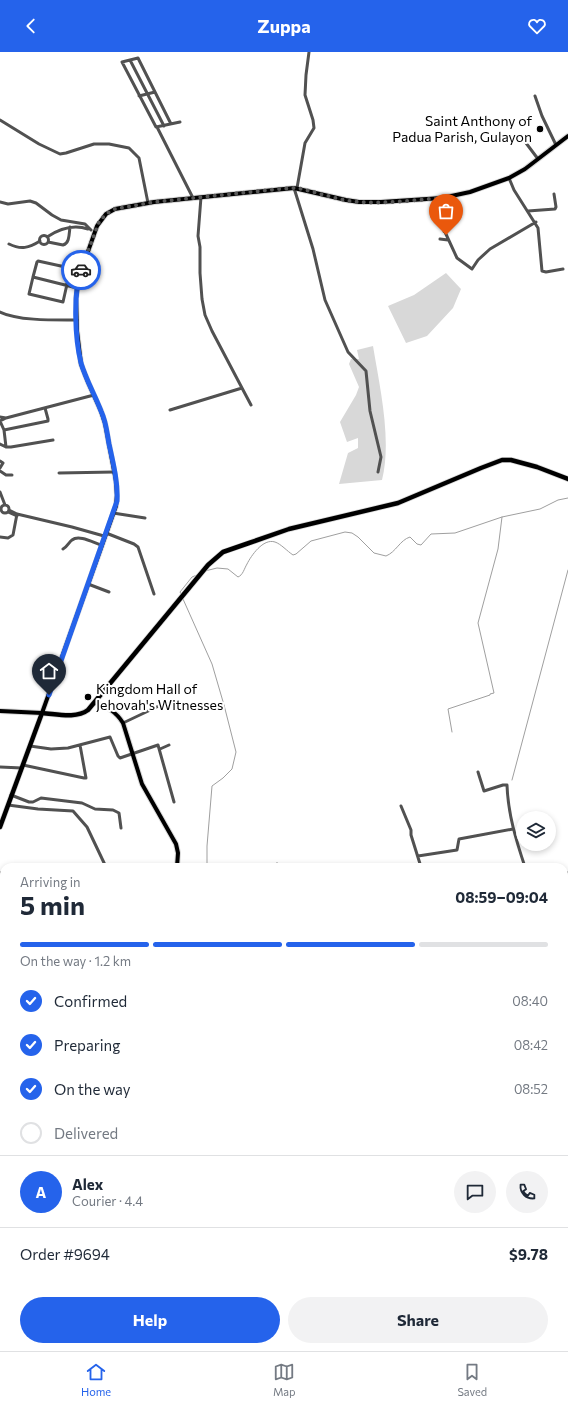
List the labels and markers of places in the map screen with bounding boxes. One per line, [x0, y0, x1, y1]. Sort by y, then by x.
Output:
place label: Saint Anthony of Padua Parish, Gulayon [392, 112, 532, 145]
marker: Saint Anthony of Padua Parish, Gulayon [535, 124, 545, 134]
pin [429, 194, 463, 235]
pin [32, 654, 66, 695]
place label: Kingdom Hall of Jehovah's Witnesses [96, 680, 223, 713]
marker: Kingdom Hall of Jehovah's Witnesses [83, 692, 93, 702]

